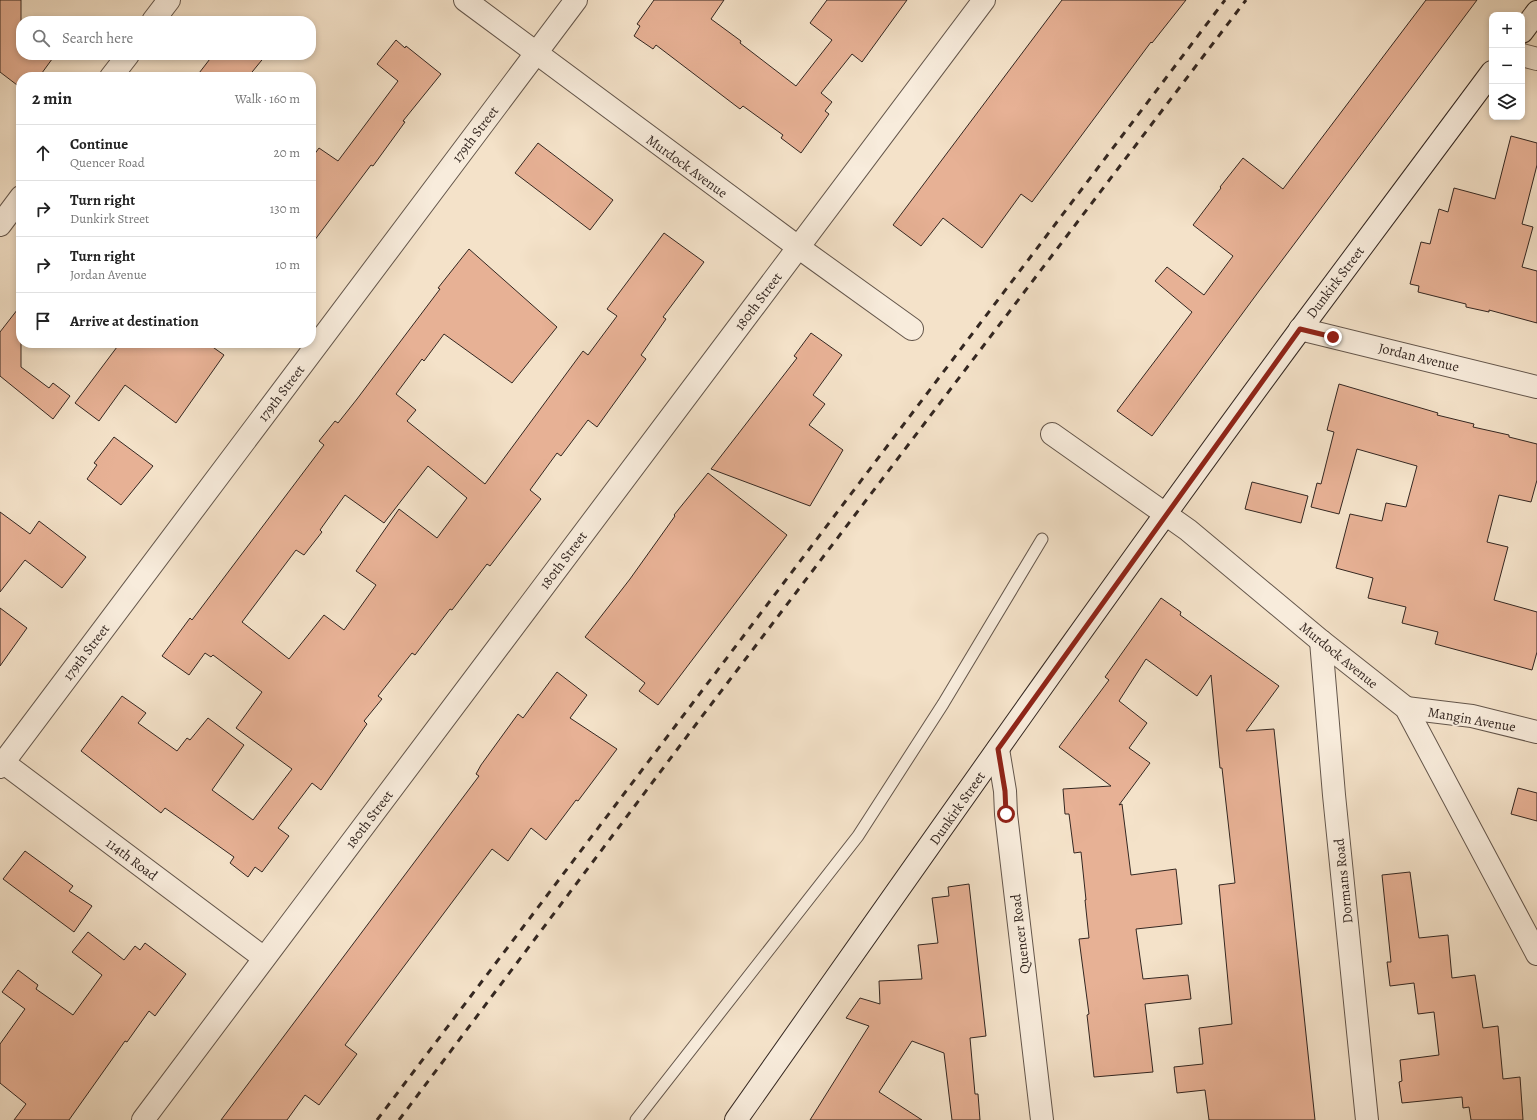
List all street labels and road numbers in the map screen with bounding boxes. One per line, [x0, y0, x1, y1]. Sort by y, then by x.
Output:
street label: 179th Street [448, 102, 503, 167]
street label: Murdock Avenue [642, 130, 731, 202]
street label: Dunkirk Street [1302, 242, 1369, 322]
street label: 180th Street [730, 268, 787, 334]
street label: Jordan Avenue [1377, 338, 1461, 377]
street label: 179th Street [254, 361, 309, 426]
street label: 180th Street [535, 527, 592, 593]
street label: Murdock Avenue [1295, 618, 1382, 693]
street label: 179th Street [59, 620, 114, 685]
street label: Mangin Avenue [1426, 702, 1517, 737]
street label: Dunkirk Street [925, 768, 990, 849]
street label: 180th Street [341, 786, 398, 852]
street label: 114th Road [102, 834, 162, 885]
street label: Dormans Road [1330, 837, 1357, 924]
street label: Quencer Road [1006, 892, 1035, 975]

